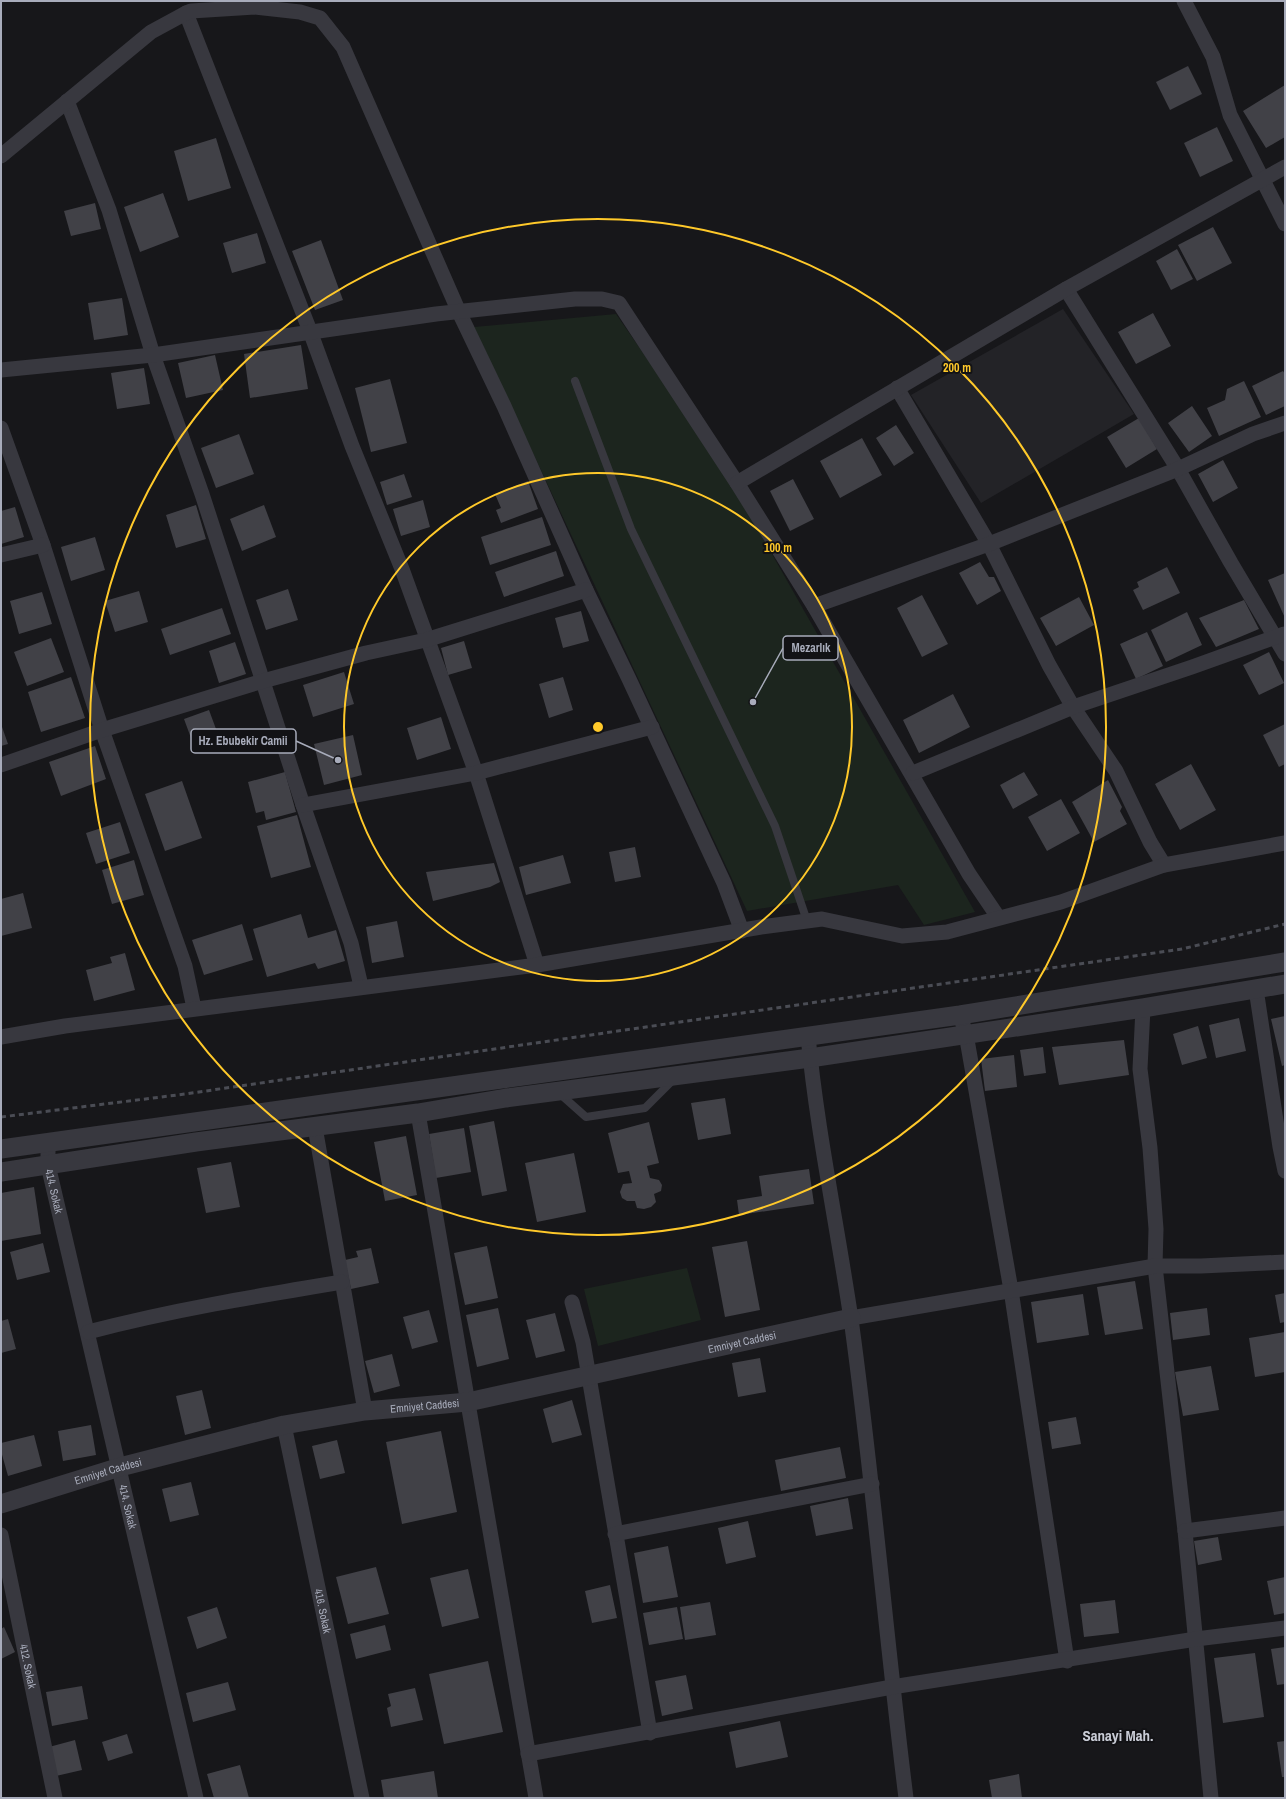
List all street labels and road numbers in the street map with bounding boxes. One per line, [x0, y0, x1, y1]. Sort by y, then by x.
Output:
street label: 414. Sokak [42, 1168, 66, 1215]
street label: Emniyet Caddesi [707, 1328, 777, 1356]
street label: Emniyet Caddesi [390, 1396, 460, 1416]
street label: Emniyet Caddesi [73, 1455, 143, 1488]
street label: 414. Sokak [116, 1483, 140, 1531]
street label: 416. Sokak [311, 1587, 334, 1635]
street label: 412. Sokak [17, 1643, 39, 1690]

